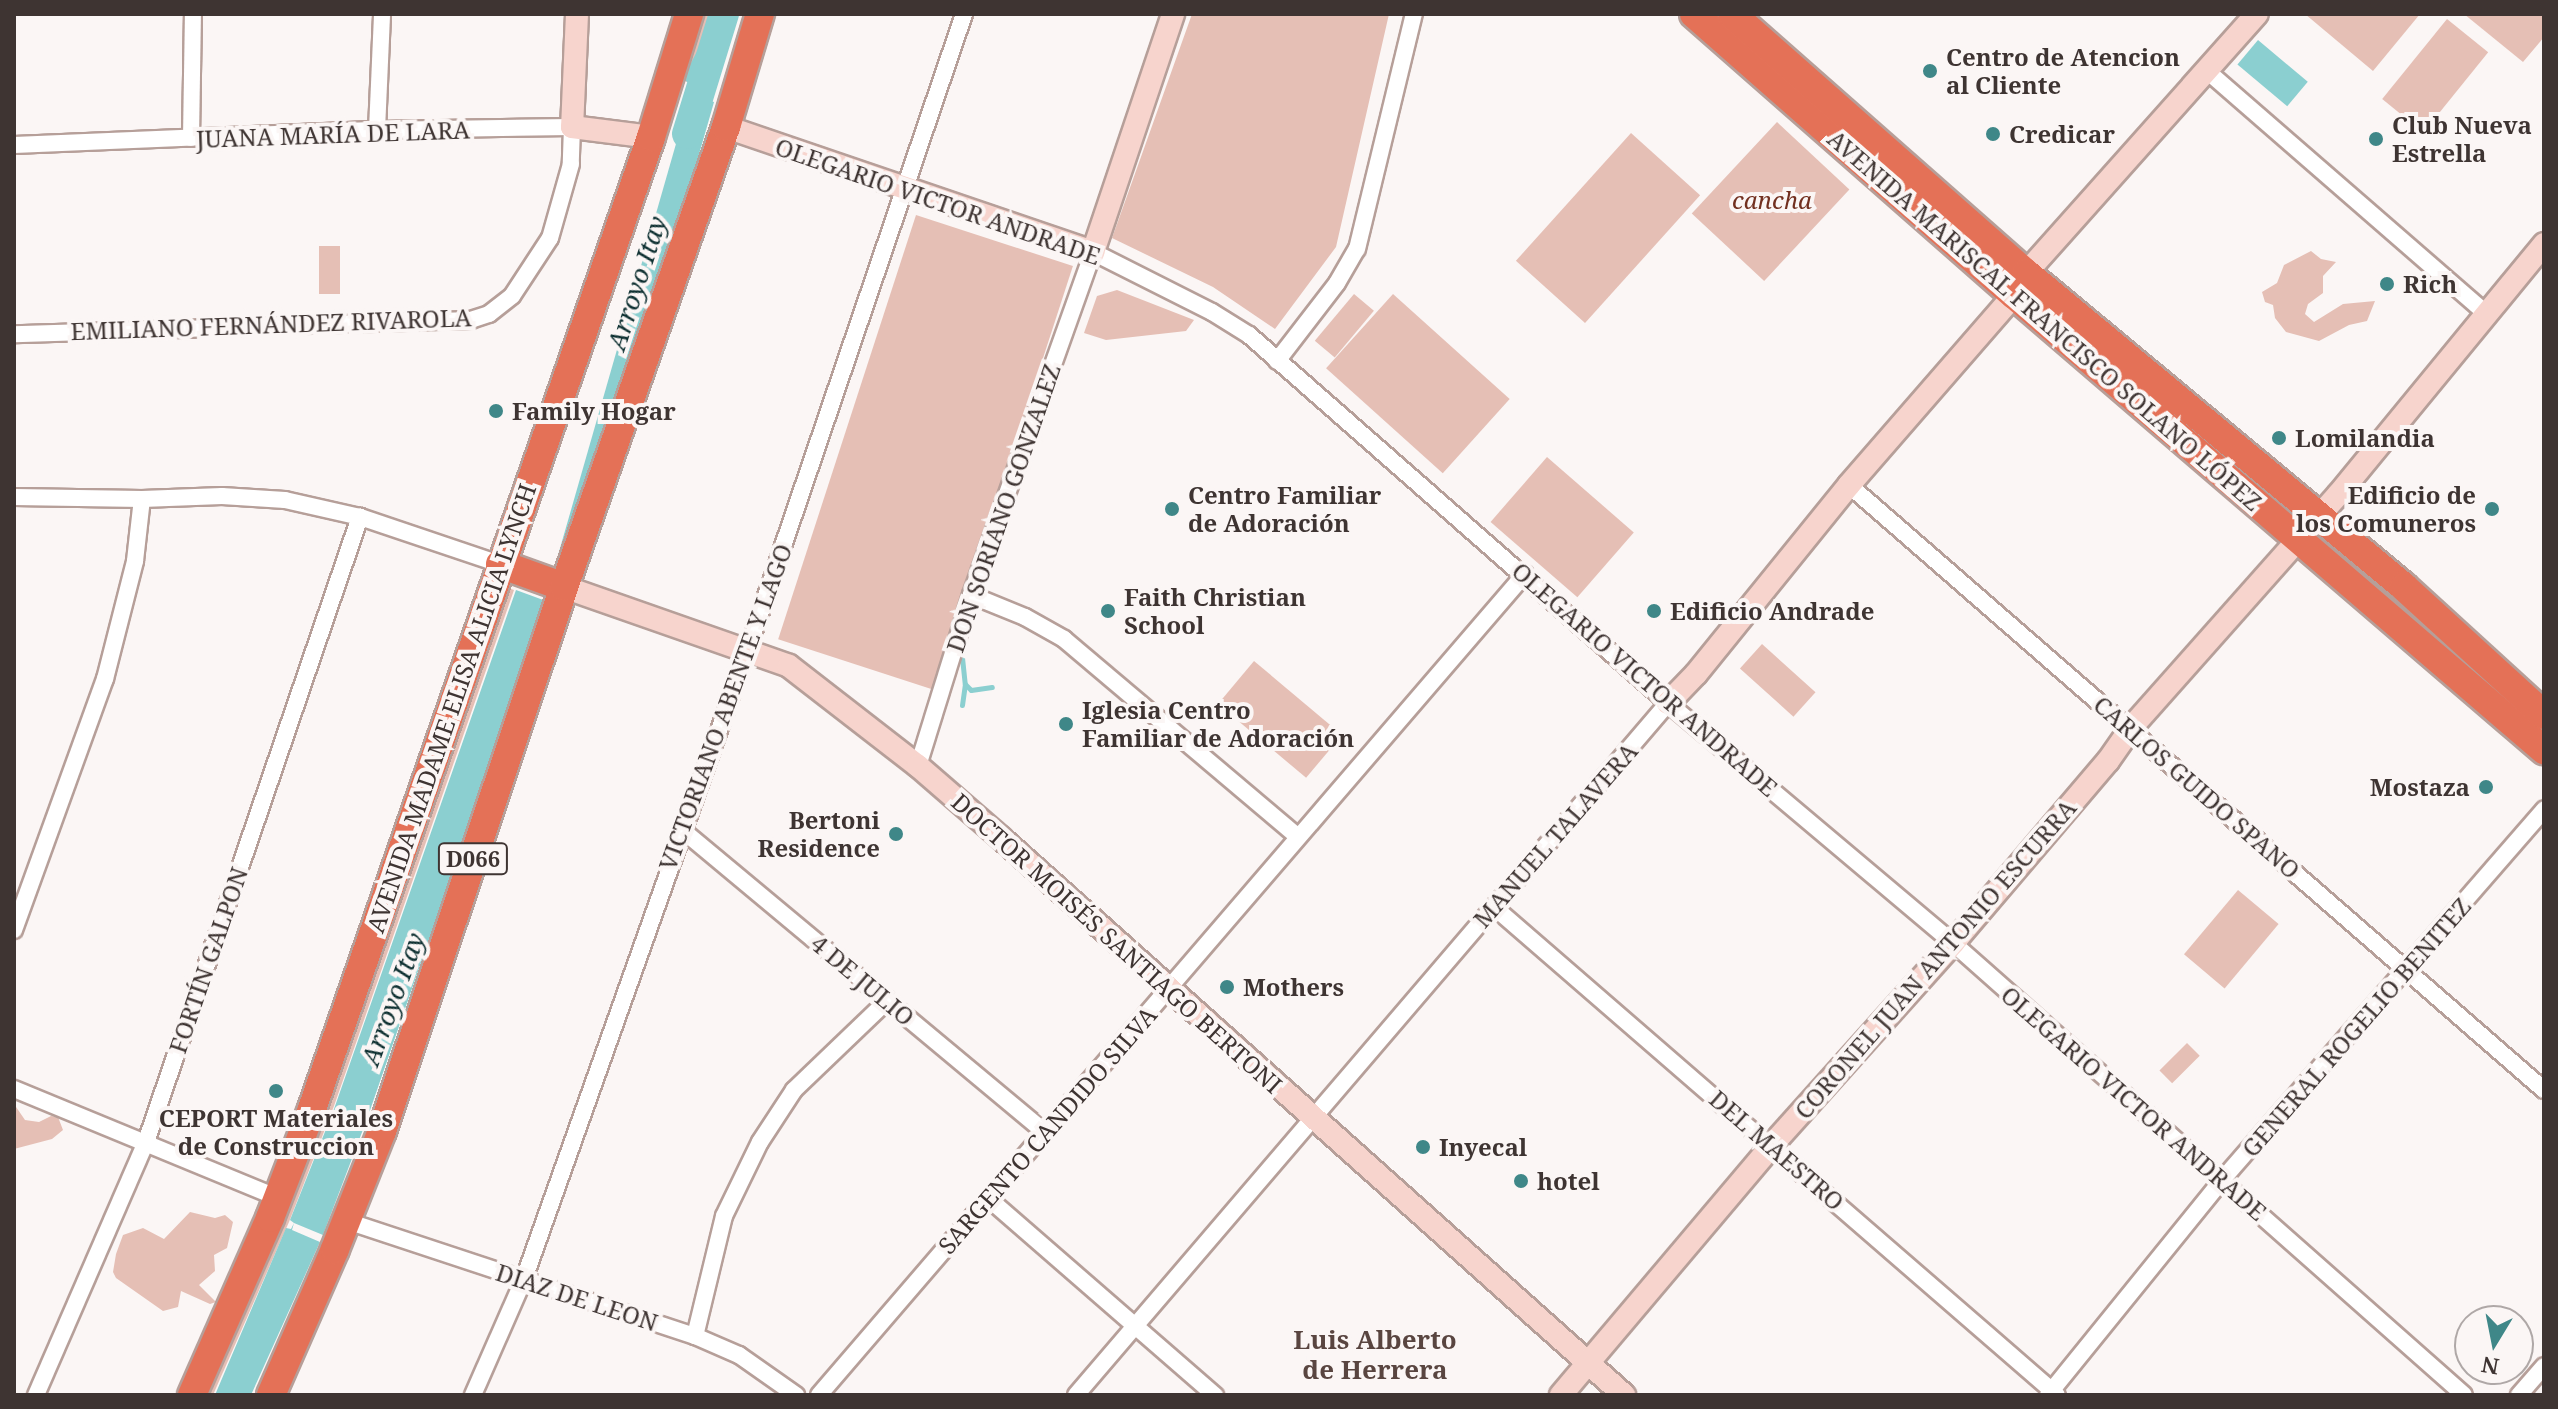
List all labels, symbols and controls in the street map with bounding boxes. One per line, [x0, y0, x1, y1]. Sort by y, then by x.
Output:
place label: Centro de Atencion al Cliente [1946, 43, 2180, 99]
marker: Centro de Atencion al Cliente [1921, 62, 1939, 80]
place label: Club Nueva Estrella [2392, 111, 2532, 167]
street label: JUANA MARÍA DE LARA [196, 115, 470, 153]
place label: Credicar [2009, 120, 2115, 148]
street label: AVENIDA MARISCAL FRANCISCO SOLANO LÓPEZ [1822, 124, 2268, 516]
marker: Credicar [1984, 125, 2002, 143]
marker: Club Nueva Estrella [2367, 130, 2385, 148]
street label: OLEGARIO VICTOR ANDRADE [772, 132, 1104, 270]
park label: cancha [1732, 186, 1812, 214]
water label: Arroyo Itay [601, 212, 673, 354]
place label: Rich [2403, 270, 2457, 298]
marker: Rich [2378, 275, 2396, 293]
street label: EMILIANO FERNÁNDEZ RIVAROLA [70, 303, 472, 345]
street label: DON SORIANO GONZALEZ [940, 360, 1066, 656]
place label: Family Hogar [512, 397, 676, 425]
marker: Family Hogar [487, 402, 505, 420]
place label: Lomilandia [2295, 424, 2435, 452]
marker: Lomilandia [2270, 429, 2288, 447]
street label: AVENIDA MADAME ELISA ALICIA LYNCH [360, 480, 542, 936]
place label: Centro Familiar de Adoración [1188, 481, 1381, 537]
place label: Edificio de los Comuneros [2296, 481, 2476, 537]
marker: Centro Familiar de Adoración [1163, 500, 1181, 518]
marker: Edificio de los Comuneros [2483, 500, 2501, 518]
street label: VICTORIANO ABENTE Y LAGO [652, 540, 798, 874]
street label: OLEGARIO VICTOR ANDRADE [1507, 556, 1783, 802]
place label: Faith Christian School [1124, 583, 1306, 639]
place label: Edificio Andrade [1670, 597, 1874, 625]
marker: Faith Christian School [1099, 602, 1117, 620]
marker: Edificio Andrade [1645, 602, 1663, 620]
street label: CARLOS GUIDO SPANO [2088, 690, 2306, 884]
place label: Iglesia Centro Familiar de Adoración [1082, 696, 1354, 752]
marker: Iglesia Centro Familiar de Adoración [1057, 715, 1075, 733]
street label: MANUEL TALAVERA [1467, 737, 1643, 933]
place label: Mostaza [2370, 773, 2470, 801]
marker: Mostaza [2477, 778, 2495, 796]
street label: DOCTOR MOISÉS SANTIAGO BERTONI [946, 787, 1288, 1099]
street label: CORONEL JUAN ANTONIO ESCURRA [1788, 793, 2082, 1125]
place label: Bertoni Residence [758, 806, 880, 862]
marker: Bertoni Residence [887, 825, 905, 843]
road number: D066 [437, 841, 509, 877]
street label: FORTÍN GALPON [163, 863, 253, 1057]
street label: GENERAL ROGELIO BENITEZ [2236, 892, 2476, 1162]
water label: Arroyo Itay [355, 928, 431, 1070]
street label: 4 DE JULIO [806, 929, 920, 1031]
place label: Mothers [1243, 973, 1344, 1001]
marker: Mothers [1218, 978, 1236, 996]
street label: OLEGARIO VICTOR ANDRADE [1996, 980, 2272, 1226]
street label: SARGENTO CANDIDO SILVA [932, 1001, 1162, 1259]
marker: CEPORT Materiales de Construccion [267, 1082, 285, 1100]
street label: DEL MAESTRO [1704, 1084, 1850, 1216]
place label: CEPORT Materiales de Construccion [159, 1104, 393, 1160]
place label: Inyecal [1439, 1133, 1527, 1161]
marker: Inyecal [1414, 1138, 1432, 1156]
place label: hotel [1537, 1167, 1600, 1195]
marker: hotel [1512, 1172, 1530, 1190]
street label: DIAZ DE LEON [493, 1257, 661, 1337]
north arrow [2454, 1305, 2534, 1385]
district label: Luis Alberto de Herrera [1293, 1324, 1457, 1386]
text: N [2479, 1350, 2501, 1383]

